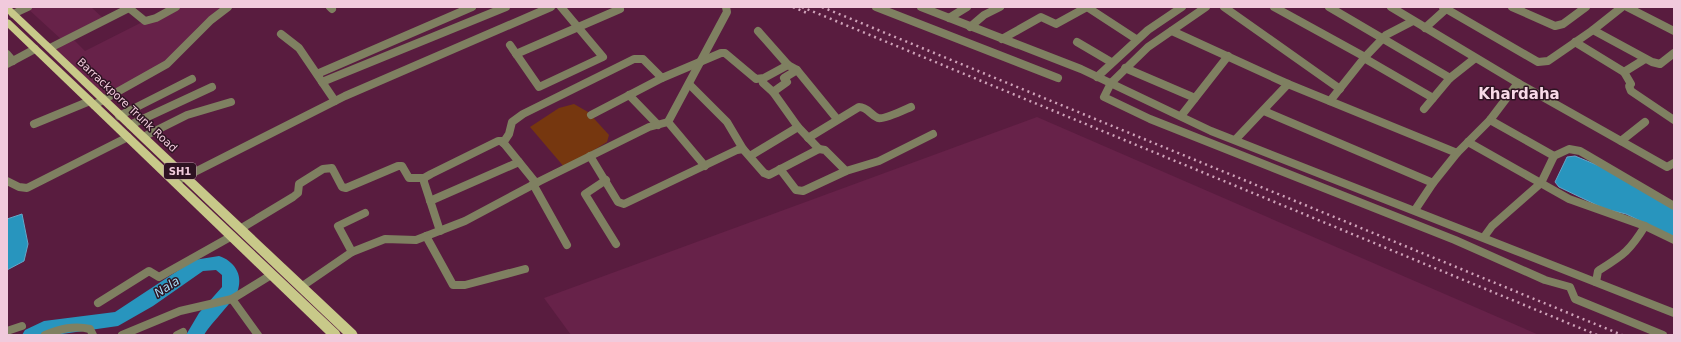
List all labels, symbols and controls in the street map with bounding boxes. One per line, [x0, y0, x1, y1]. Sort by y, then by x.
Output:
street label: Barrackpore Trunk Road [74, 55, 180, 155]
district label: Khardaha [1478, 85, 1560, 103]
road number: SH1 [164, 163, 196, 179]
water label: Nala [152, 274, 182, 300]

